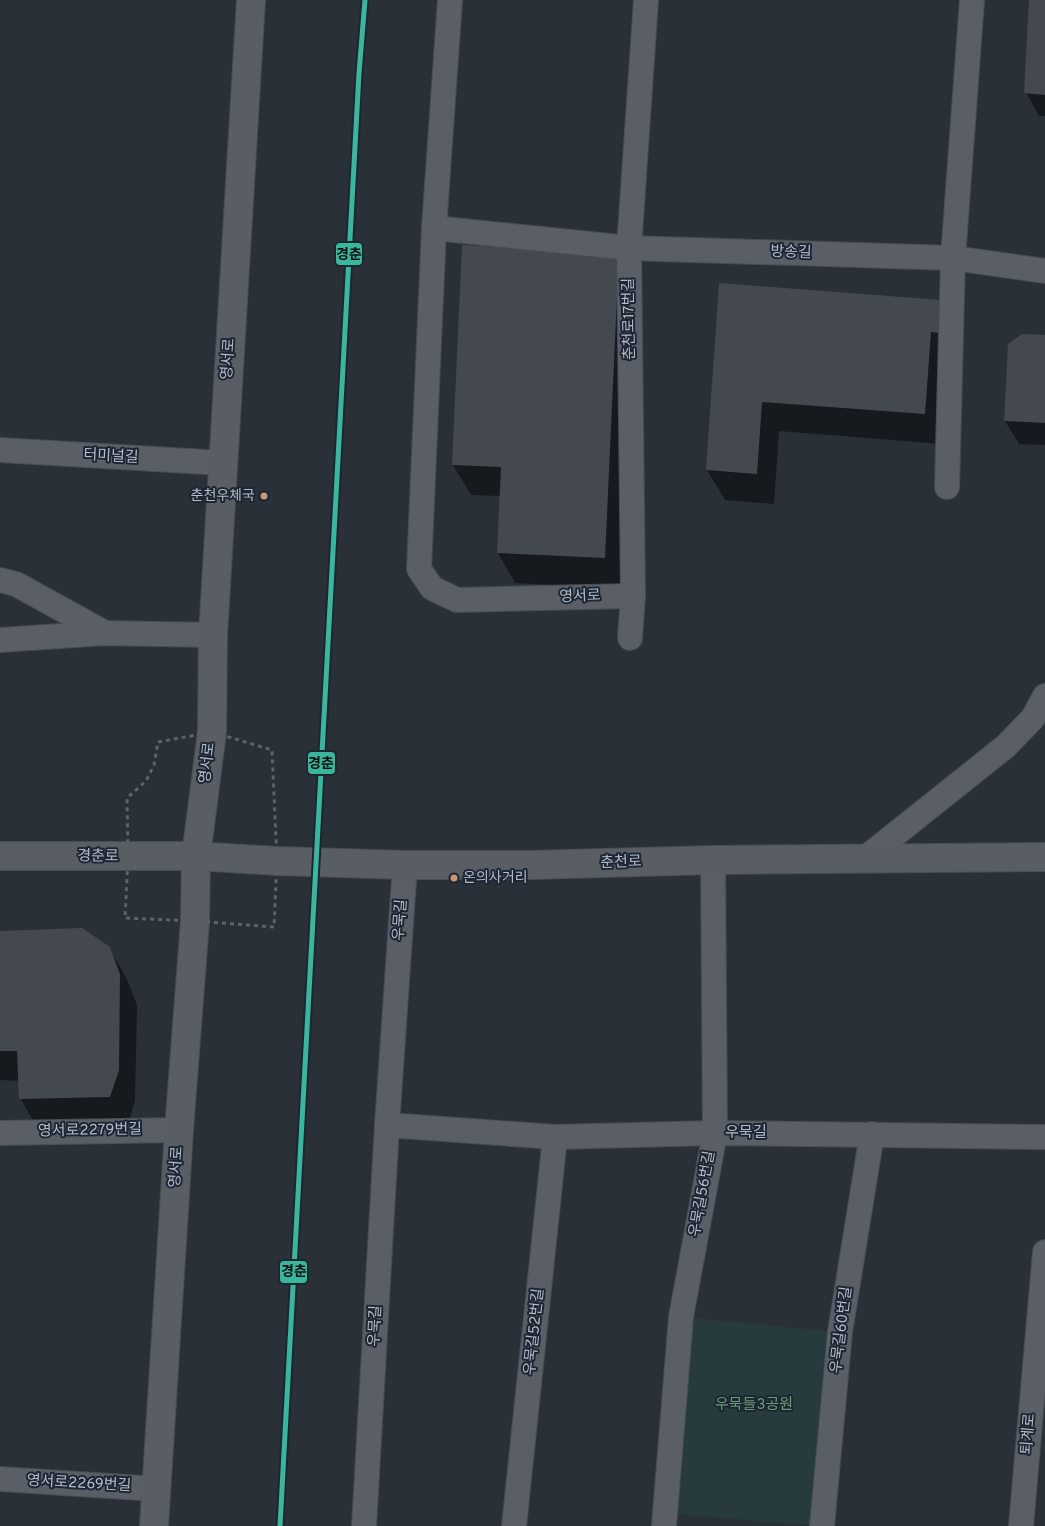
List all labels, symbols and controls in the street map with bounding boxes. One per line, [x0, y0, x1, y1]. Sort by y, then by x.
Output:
line badge: 경춘 [335, 242, 363, 266]
street label: 방송길 [770, 243, 812, 263]
text: 경춘 [336, 247, 362, 264]
street label: 춘천로17번길 [619, 278, 640, 360]
street label: 영서로 [218, 338, 240, 380]
street label: 터미널길 [83, 446, 139, 468]
place label: 춘천우체국 [191, 487, 255, 505]
marker: 춘천우체국 [259, 491, 269, 501]
street label: 영서로 [559, 587, 601, 607]
street label: 영서로 [196, 741, 220, 785]
line badge: 경춘 [307, 751, 336, 775]
text: 경춘 [308, 756, 334, 773]
street label: 경춘로 [77, 847, 119, 867]
street label: 춘천로 [600, 852, 642, 873]
place label: 온의사거리 [463, 870, 527, 887]
marker: 온의사거리 [449, 873, 459, 883]
street label: 우묵길 [390, 899, 412, 941]
street label: 영서로2279번길 [38, 1121, 142, 1141]
street label: 우묵길 [725, 1124, 767, 1143]
street label: 영서로 [166, 1146, 188, 1188]
street label: 우묵길56번길 [686, 1149, 720, 1239]
line badge: 경춘 [279, 1260, 308, 1284]
text: 경춘 [281, 1264, 307, 1281]
street label: 우묵길60번길 [827, 1285, 857, 1375]
street label: 우묵길52번길 [521, 1288, 549, 1376]
street label: 우묵길 [365, 1305, 387, 1347]
park label: 우묵들3공원 [715, 1396, 793, 1415]
street label: 퇴계로 [1018, 1413, 1040, 1455]
street label: 영서로2269번길 [26, 1472, 132, 1496]

